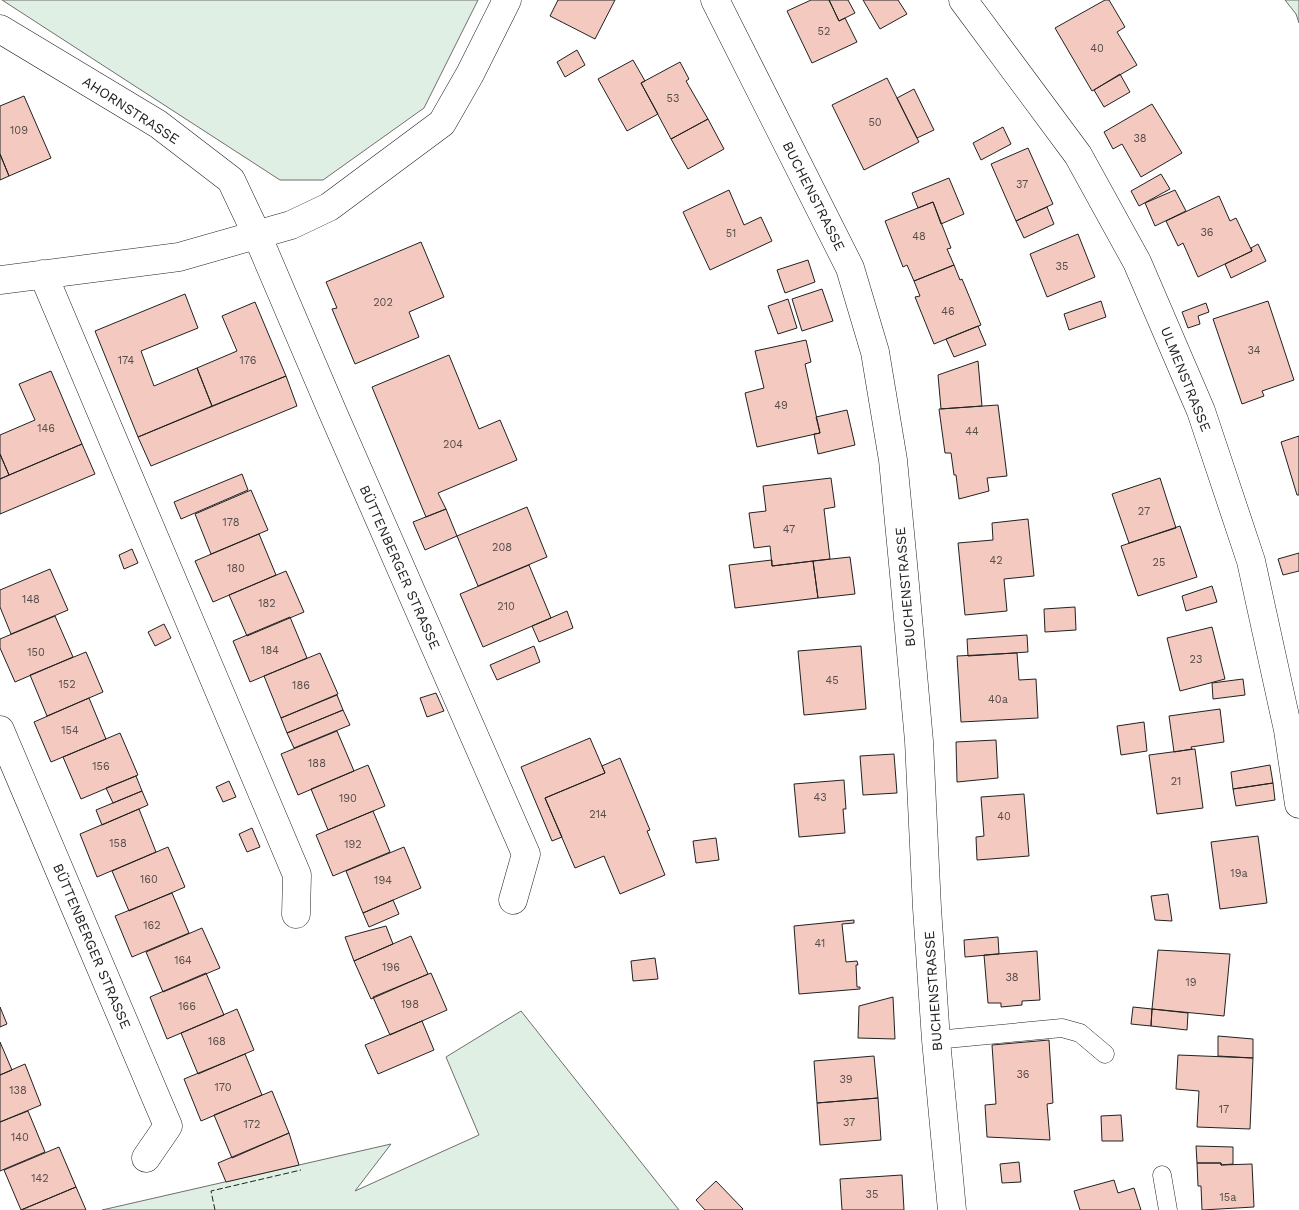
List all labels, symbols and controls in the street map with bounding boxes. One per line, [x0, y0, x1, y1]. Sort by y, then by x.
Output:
house number: 52 [818, 25, 830, 38]
house number: 40 [1090, 42, 1104, 55]
street label: AHORNSTRASSE [80, 73, 182, 147]
house number: 53 [667, 92, 679, 105]
house number: 50 [868, 116, 882, 129]
house number: 109 [10, 124, 28, 137]
house number: 38 [1133, 132, 1147, 145]
street label: BUCHENSTRASSE [780, 139, 849, 253]
house number: 37 [1016, 178, 1028, 191]
house number: 36 [1200, 226, 1214, 239]
house number: 51 [726, 227, 736, 240]
house number: 48 [912, 230, 926, 243]
house number: 35 [1056, 260, 1068, 273]
house number: 202 [373, 296, 393, 309]
house number: 46 [941, 305, 955, 318]
street label: ULMENSTRASSE [1158, 324, 1214, 434]
house number: 34 [1247, 344, 1261, 357]
house number: 174 [118, 354, 134, 367]
house number: 176 [240, 354, 257, 367]
house number: 49 [774, 399, 788, 412]
house number: 146 [37, 422, 55, 435]
house number: 44 [965, 425, 979, 438]
house number: 204 [443, 438, 463, 451]
street label: BÜTTENBERGER STRASSE [356, 482, 444, 652]
house number: 27 [1138, 505, 1150, 518]
house number: 178 [222, 516, 240, 529]
house number: 47 [783, 523, 795, 536]
street label: BUCHENSTRASSE [892, 526, 918, 648]
house number: 208 [492, 541, 512, 554]
house number: 42 [989, 554, 1003, 567]
house number: 25 [1153, 556, 1165, 569]
house number: 180 [227, 562, 245, 575]
house number: 148 [22, 593, 40, 606]
house number: 182 [258, 597, 276, 610]
house number: 210 [497, 600, 515, 613]
house number: 184 [261, 644, 279, 657]
house number: 150 [27, 646, 45, 659]
house number: 23 [1190, 653, 1202, 666]
house number: 45 [825, 674, 839, 687]
house number: 152 [58, 678, 76, 691]
house number: 186 [292, 679, 310, 692]
house number: 40a [988, 693, 1008, 706]
house number: 154 [61, 724, 79, 737]
house number: 188 [308, 757, 326, 770]
house number: 156 [92, 760, 110, 773]
house number: 21 [1171, 775, 1181, 788]
house number: 43 [813, 791, 827, 804]
house number: 190 [339, 792, 357, 805]
house number: 214 [589, 808, 607, 821]
house number: 40 [997, 810, 1011, 823]
house number: 158 [109, 837, 127, 850]
house number: 192 [344, 838, 362, 851]
street label: BÜTTENBERGER STRASSE [50, 861, 134, 1031]
house number: 19a [1230, 867, 1248, 880]
house number: 160 [140, 873, 158, 886]
house number: 194 [374, 874, 392, 887]
house number: 162 [143, 919, 161, 932]
street label: BUCHENSTRASSE [921, 930, 945, 1052]
house number: 41 [815, 937, 825, 950]
house number: 164 [174, 954, 192, 967]
house number: 196 [382, 961, 400, 974]
house number: 38 [1005, 971, 1019, 984]
house number: 19 [1185, 976, 1197, 989]
house number: 198 [401, 998, 419, 1011]
house number: 166 [178, 1000, 196, 1013]
house number: 168 [208, 1035, 226, 1048]
house number: 36 [1016, 1068, 1030, 1081]
house number: 39 [839, 1073, 853, 1086]
house number: 170 [214, 1081, 232, 1094]
house number: 138 [9, 1084, 27, 1097]
house number: 17 [1219, 1103, 1229, 1116]
house number: 37 [843, 1116, 855, 1129]
house number: 172 [244, 1118, 260, 1131]
house number: 140 [11, 1131, 29, 1144]
house number: 142 [31, 1172, 49, 1185]
house number: 35 [866, 1188, 878, 1201]
house number: 15a [1220, 1191, 1236, 1204]

